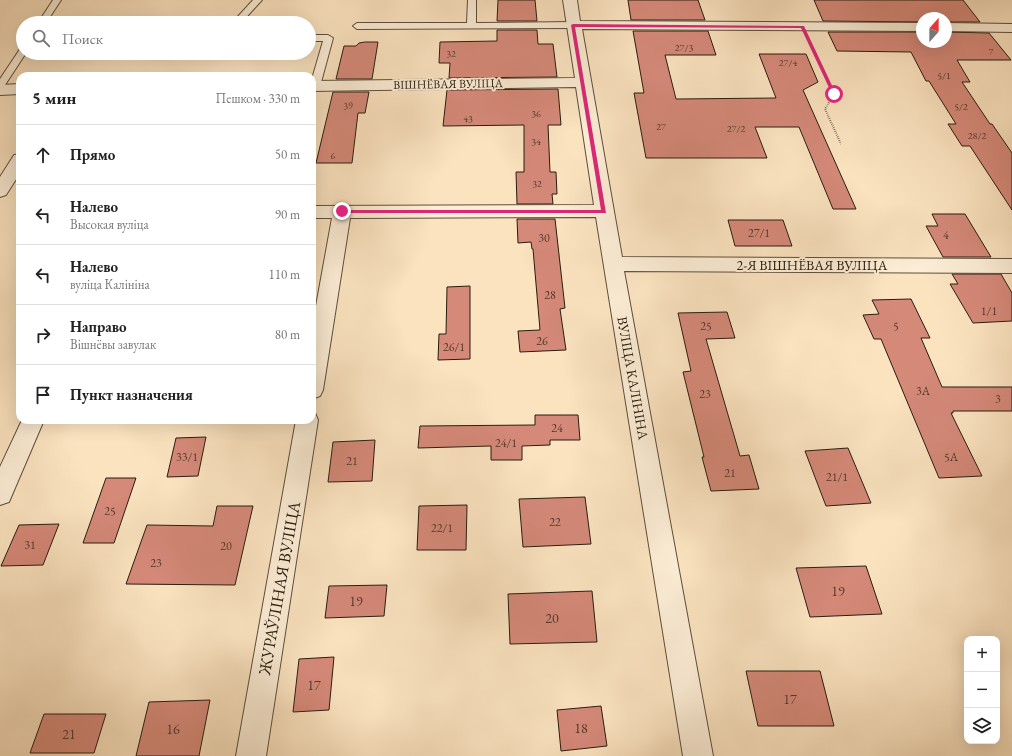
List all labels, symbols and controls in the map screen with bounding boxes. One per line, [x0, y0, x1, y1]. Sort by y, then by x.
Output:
north arrow [916, 12, 952, 48]
search box [16, 16, 316, 60]
icon: search [30, 27, 52, 49]
text: Поиск [62, 29, 103, 48]
house number: 27/3 [675, 41, 693, 54]
house number: 7 [989, 45, 994, 58]
house number: 32 [446, 47, 456, 60]
house number: 27/4 [779, 56, 797, 69]
house number: 5/1 [937, 69, 951, 82]
street label: ВІШНЁВАЯ ВУЛІЦА [393, 75, 504, 93]
route start [825, 85, 843, 103]
text: 5 мин [32, 87, 76, 109]
text: Пешком · 330 m [216, 90, 300, 107]
house number: 39 [343, 99, 353, 112]
house number: 5/2 [954, 100, 968, 113]
house number: 36 [531, 107, 541, 120]
house number: 43 [463, 112, 473, 125]
house number: 27 [656, 120, 666, 133]
house number: 27/2 [727, 122, 745, 135]
house number: 28/2 [968, 129, 986, 142]
house number: 34 [531, 135, 541, 148]
icon: ahead [32, 144, 54, 166]
text: Прямо [70, 145, 115, 164]
text: 50 m [275, 146, 300, 163]
house number: 6 [331, 149, 336, 162]
house number: 32 [532, 177, 542, 190]
text: Налево [70, 197, 118, 216]
route end [333, 202, 351, 220]
icon: left [32, 204, 54, 226]
text: 90 m [275, 206, 300, 223]
text: Высокая вуліца [70, 216, 149, 233]
house number: 27/1 [748, 225, 770, 241]
house number: 4 [943, 227, 949, 243]
house number: 30 [538, 230, 550, 246]
street label: 2-Я ВІШНЁВАЯ ВУЛІЦА [737, 256, 888, 274]
text: Налево [70, 257, 118, 276]
icon: left [32, 264, 54, 286]
text: 110 m [269, 266, 300, 283]
text: вуліца Калініна [70, 276, 150, 293]
house number: 28 [544, 287, 556, 303]
house number: 1/1 [981, 303, 997, 319]
street label: ВУЛІЦА КАЛІНІНА [613, 315, 653, 441]
text: Направо [70, 317, 127, 336]
house number: 25 [700, 318, 712, 334]
house number: 5 [893, 318, 899, 334]
icon: right [32, 324, 54, 346]
text: 80 m [275, 326, 300, 343]
house number: 26 [536, 333, 548, 349]
text: Вішнёвы завулак [70, 336, 156, 353]
house number: 26/1 [443, 339, 465, 355]
house number: 3А [916, 383, 931, 399]
icon: arrive [32, 384, 54, 406]
text: Пункт назначения [70, 385, 193, 404]
house number: 23 [699, 386, 711, 402]
house number: 3 [995, 391, 1001, 407]
house number: 24 [551, 420, 563, 436]
house number: 24/1 [495, 435, 517, 451]
house number: 33/1 [176, 449, 198, 465]
house number: 5А [944, 449, 959, 465]
house number: 21 [346, 453, 358, 469]
house number: 21 [724, 465, 736, 481]
house number: 21/1 [826, 469, 848, 485]
street label: ЖУРАЎЛІНАЯ ВУЛІЦА [253, 499, 305, 678]
house number: 25 [104, 503, 116, 519]
house number: 22 [549, 514, 561, 530]
house number: 22/1 [431, 520, 453, 536]
house number: 31 [24, 537, 36, 553]
house number: 20 [220, 538, 232, 554]
house number: 23 [150, 555, 162, 571]
house number: 19 [831, 582, 845, 600]
house number: 19 [349, 592, 363, 610]
house number: 20 [545, 609, 559, 627]
map controls [964, 636, 1000, 744]
button: + [964, 636, 1000, 672]
button: − [964, 672, 1000, 708]
house number: 17 [307, 676, 321, 694]
house number: 17 [783, 690, 797, 708]
button: layers [964, 708, 1000, 744]
house number: 18 [574, 719, 588, 737]
house number: 16 [166, 720, 180, 738]
house number: 21 [62, 725, 76, 743]

